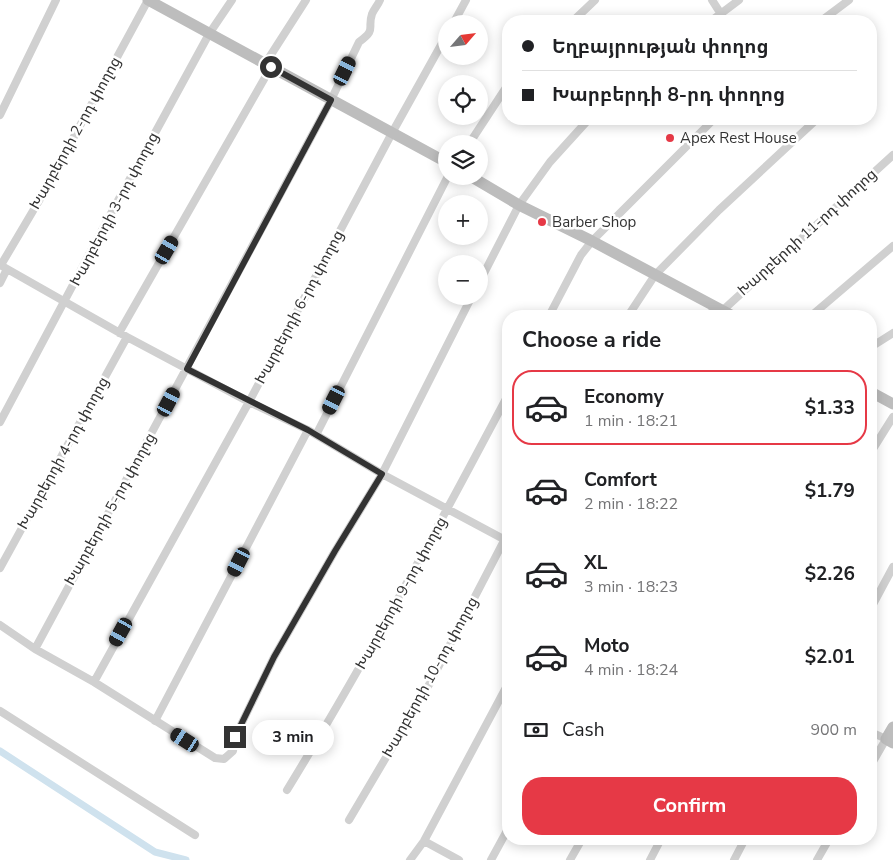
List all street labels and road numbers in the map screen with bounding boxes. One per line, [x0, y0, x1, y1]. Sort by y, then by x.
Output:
street label: Խարբերդի 2-րդ փողոց [25, 53, 125, 213]
street label: Խարբերդի 3-րդ փողոց [65, 129, 163, 289]
street label: Խարբերդի 11-րդ փողոց [733, 164, 881, 300]
street label: Խարբերդի 6-րդ փողոց [250, 227, 348, 387]
street label: Խարբերդի 4-րդ փողոց [13, 373, 113, 533]
street label: Խարբերդի 5-րդ փողոց [60, 429, 160, 589]
street label: Խարբերդի 9-րդ փողոց [351, 513, 451, 673]
street label: Խարբերդի 10-րդ փողոց [377, 593, 483, 761]

